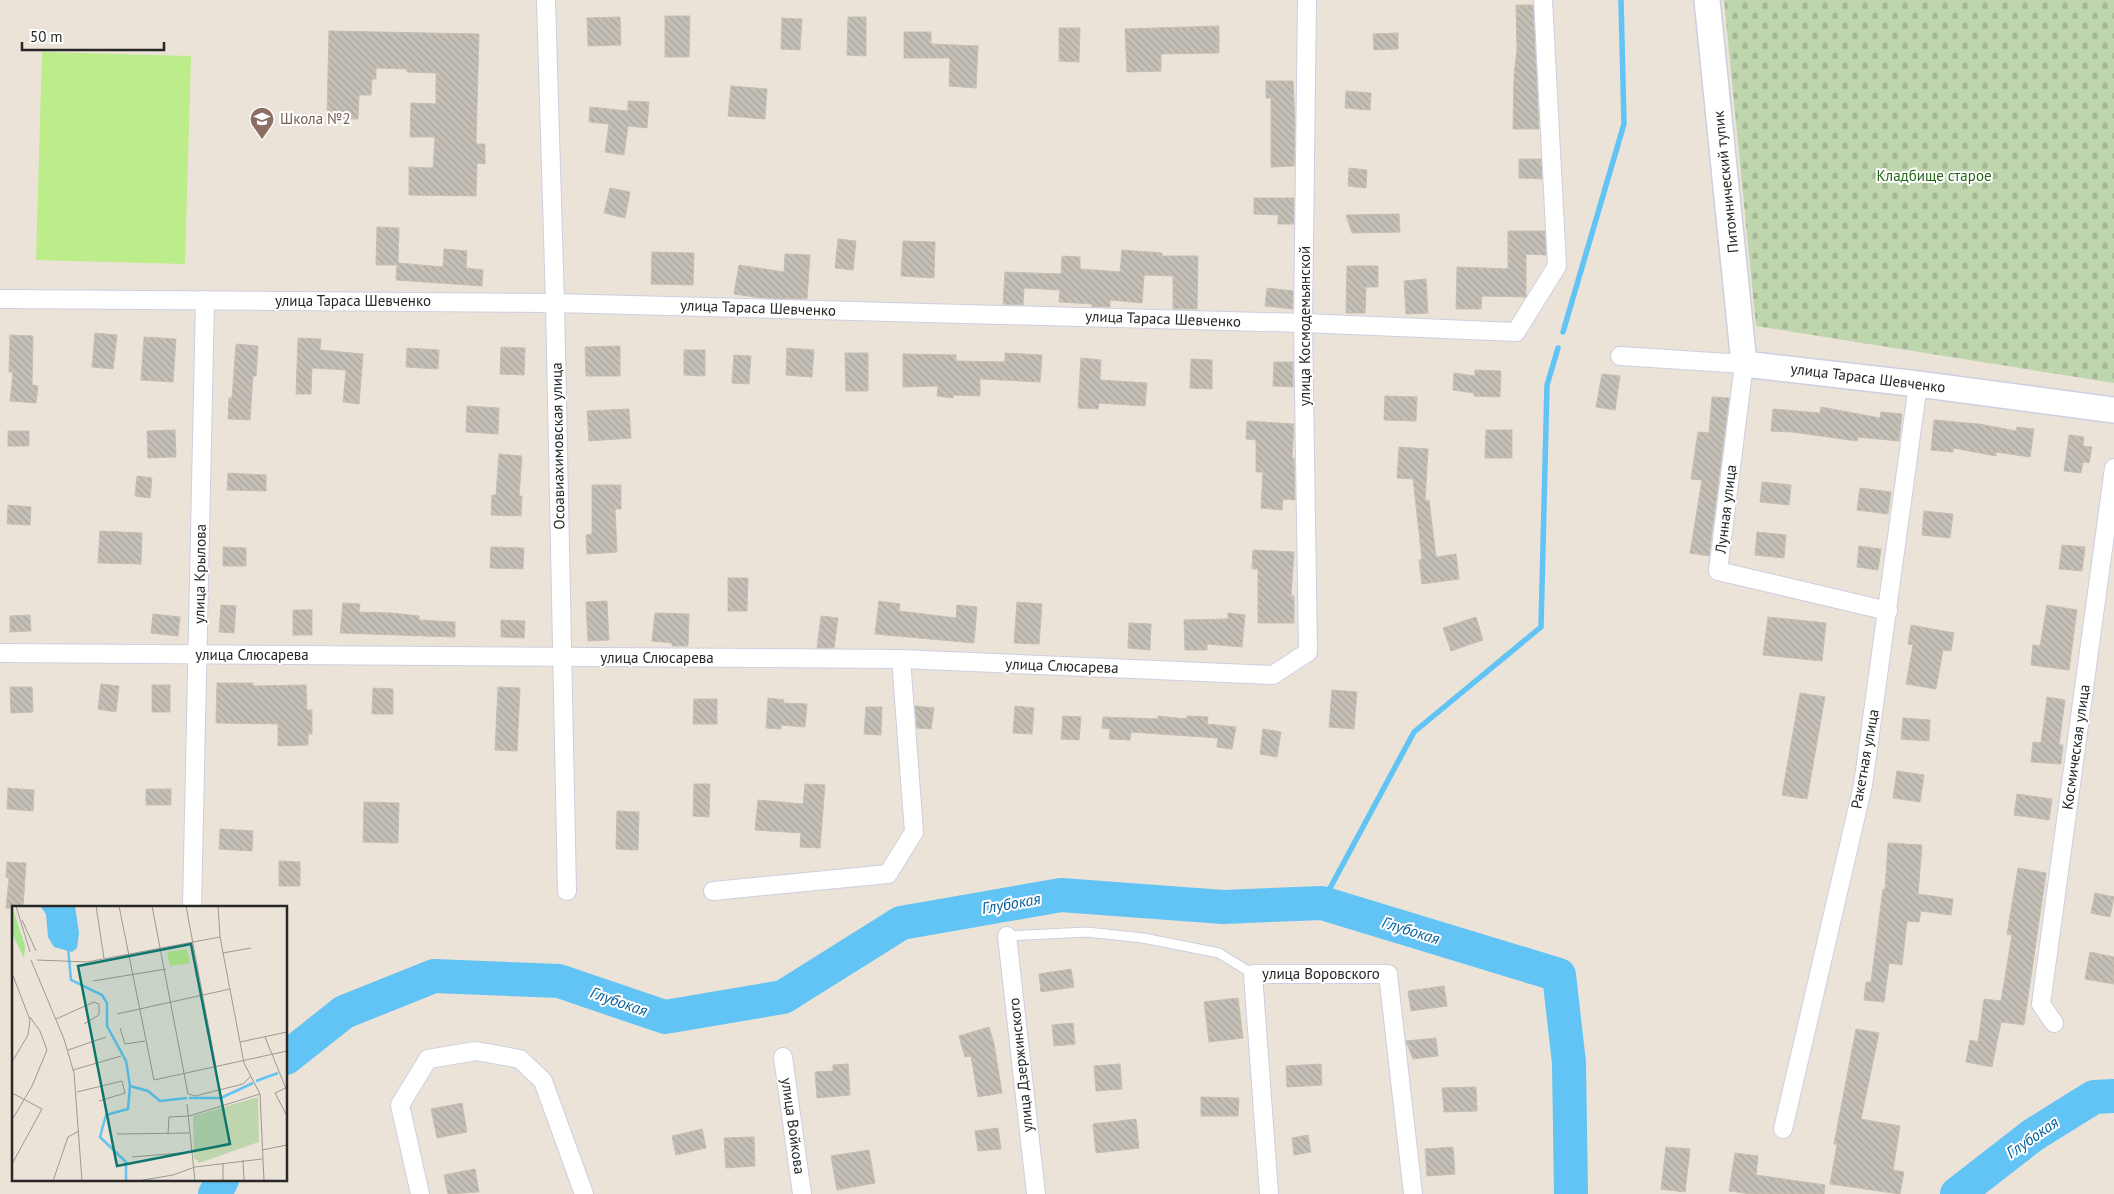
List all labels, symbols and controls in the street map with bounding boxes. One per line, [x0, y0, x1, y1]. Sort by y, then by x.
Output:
scale bar [22, 20, 165, 52]
text: 50 m [30, 27, 63, 46]
school or university icon: Школа №2 [249, 106, 275, 140]
place label: Школа №2 [280, 109, 351, 128]
street label: Питомнический тупик [1708, 109, 1742, 254]
park label: Кладбище старое [1876, 166, 1992, 185]
street label: улица Космодемьянской [1295, 246, 1314, 406]
street label: улица Тараса Шевченко [275, 291, 431, 310]
street label: улица Тараса Шевченко [680, 295, 836, 320]
street label: улица Тараса Шевченко [1085, 306, 1241, 331]
street label: улица Тараса Шевченко [1789, 359, 1947, 396]
street label: Осоавиахимовская улица [547, 362, 568, 530]
street label: Лунная улица [1711, 463, 1740, 555]
street label: улица Крылова [189, 524, 210, 624]
street label: улица Слюсарева [195, 645, 309, 664]
street label: улица Слюсарева [600, 648, 714, 667]
street label: улица Слюсарева [1005, 654, 1119, 677]
street label: Космическая улица [2057, 683, 2094, 811]
street label: Ракетная улица [1846, 708, 1883, 810]
water label: Глубокая [980, 888, 1043, 918]
inset map [12, 906, 288, 1182]
water label: Глубокая [1380, 912, 1443, 948]
street label: улица Воровского [1262, 964, 1380, 983]
water label: Глубокая [588, 982, 651, 1020]
street label: улица Дзержинского [1004, 997, 1037, 1133]
street label: улица Войкова [777, 1077, 810, 1175]
water label: Глубокая [2002, 1111, 2063, 1162]

